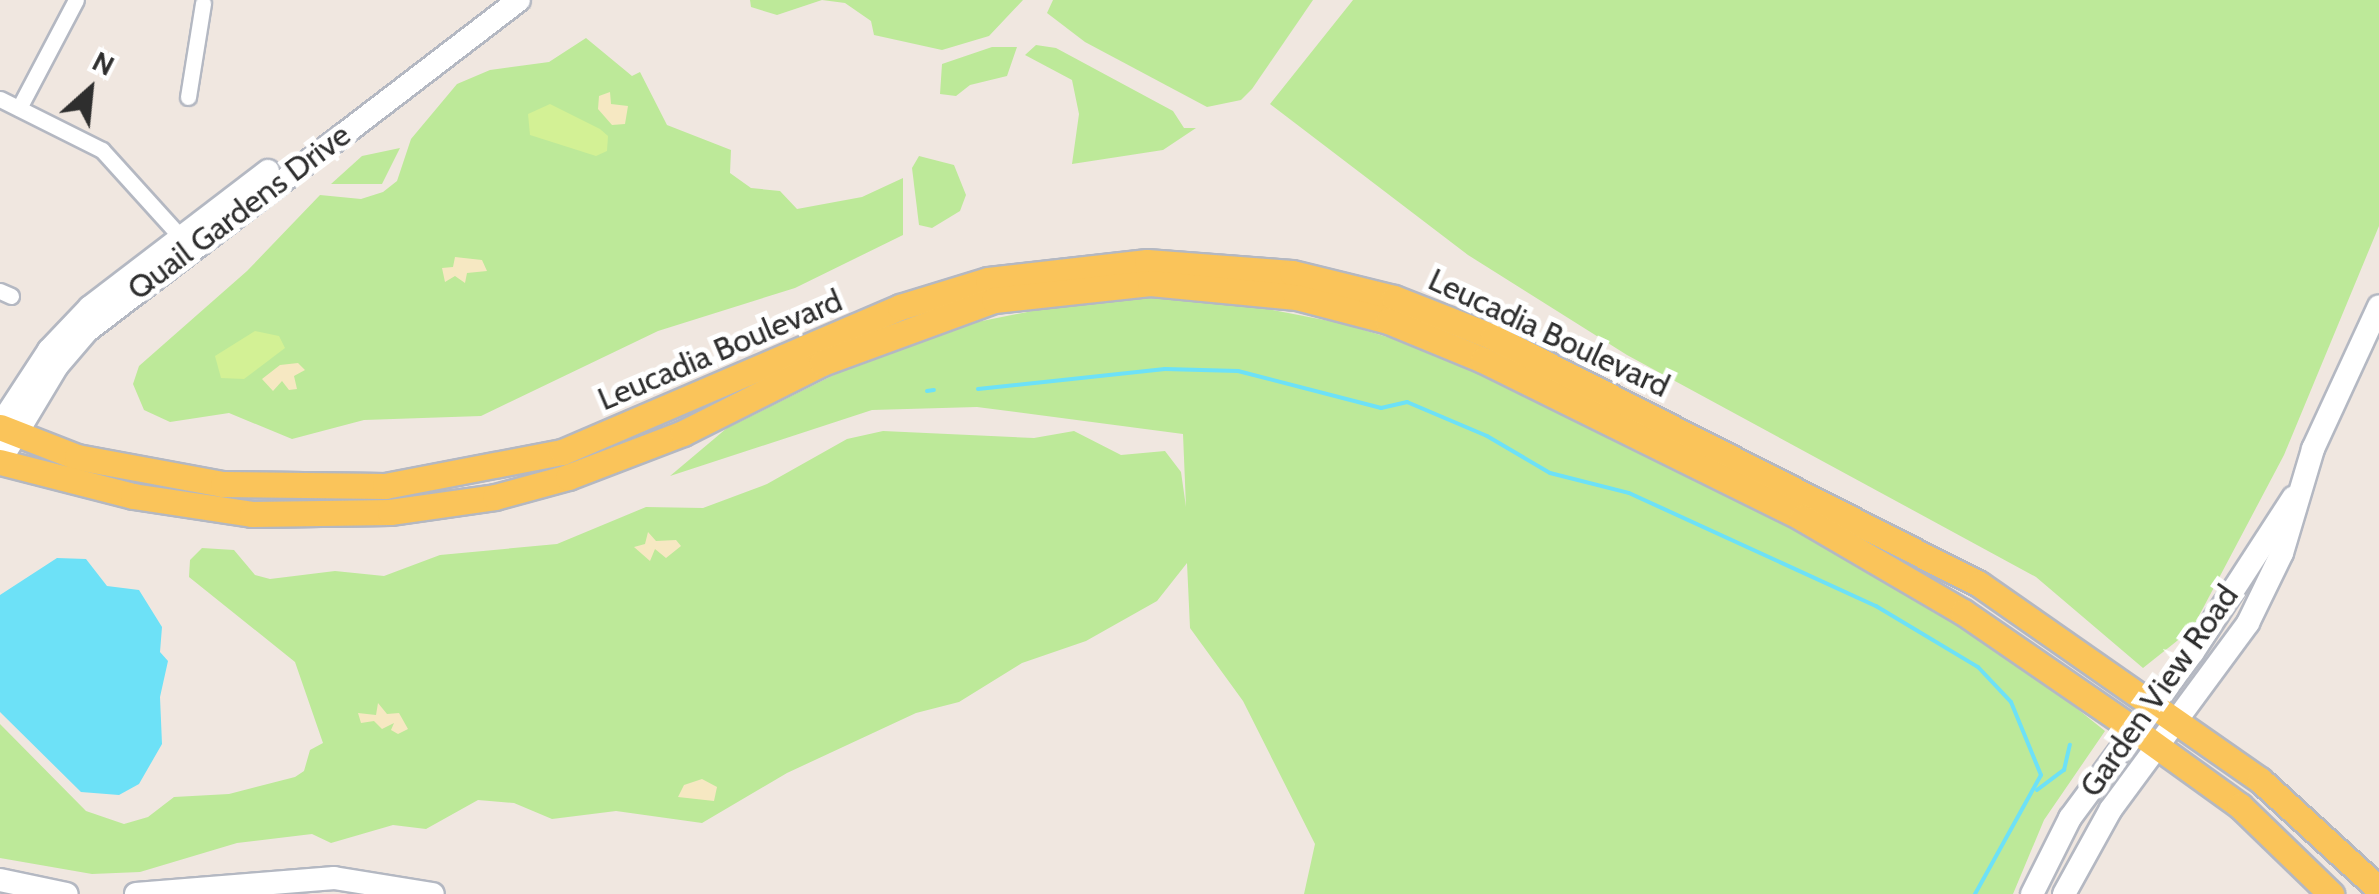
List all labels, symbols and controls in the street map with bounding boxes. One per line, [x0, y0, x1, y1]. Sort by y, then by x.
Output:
north arrow [40, 40, 140, 140]
text: N [87, 44, 120, 83]
street label: Quail Gardens Drive [120, 116, 358, 308]
street label: Leucadia Boulevard [1422, 260, 1676, 406]
street label: Leucadia Boulevard [592, 281, 848, 419]
street label: Garden View Road [2072, 578, 2246, 804]

